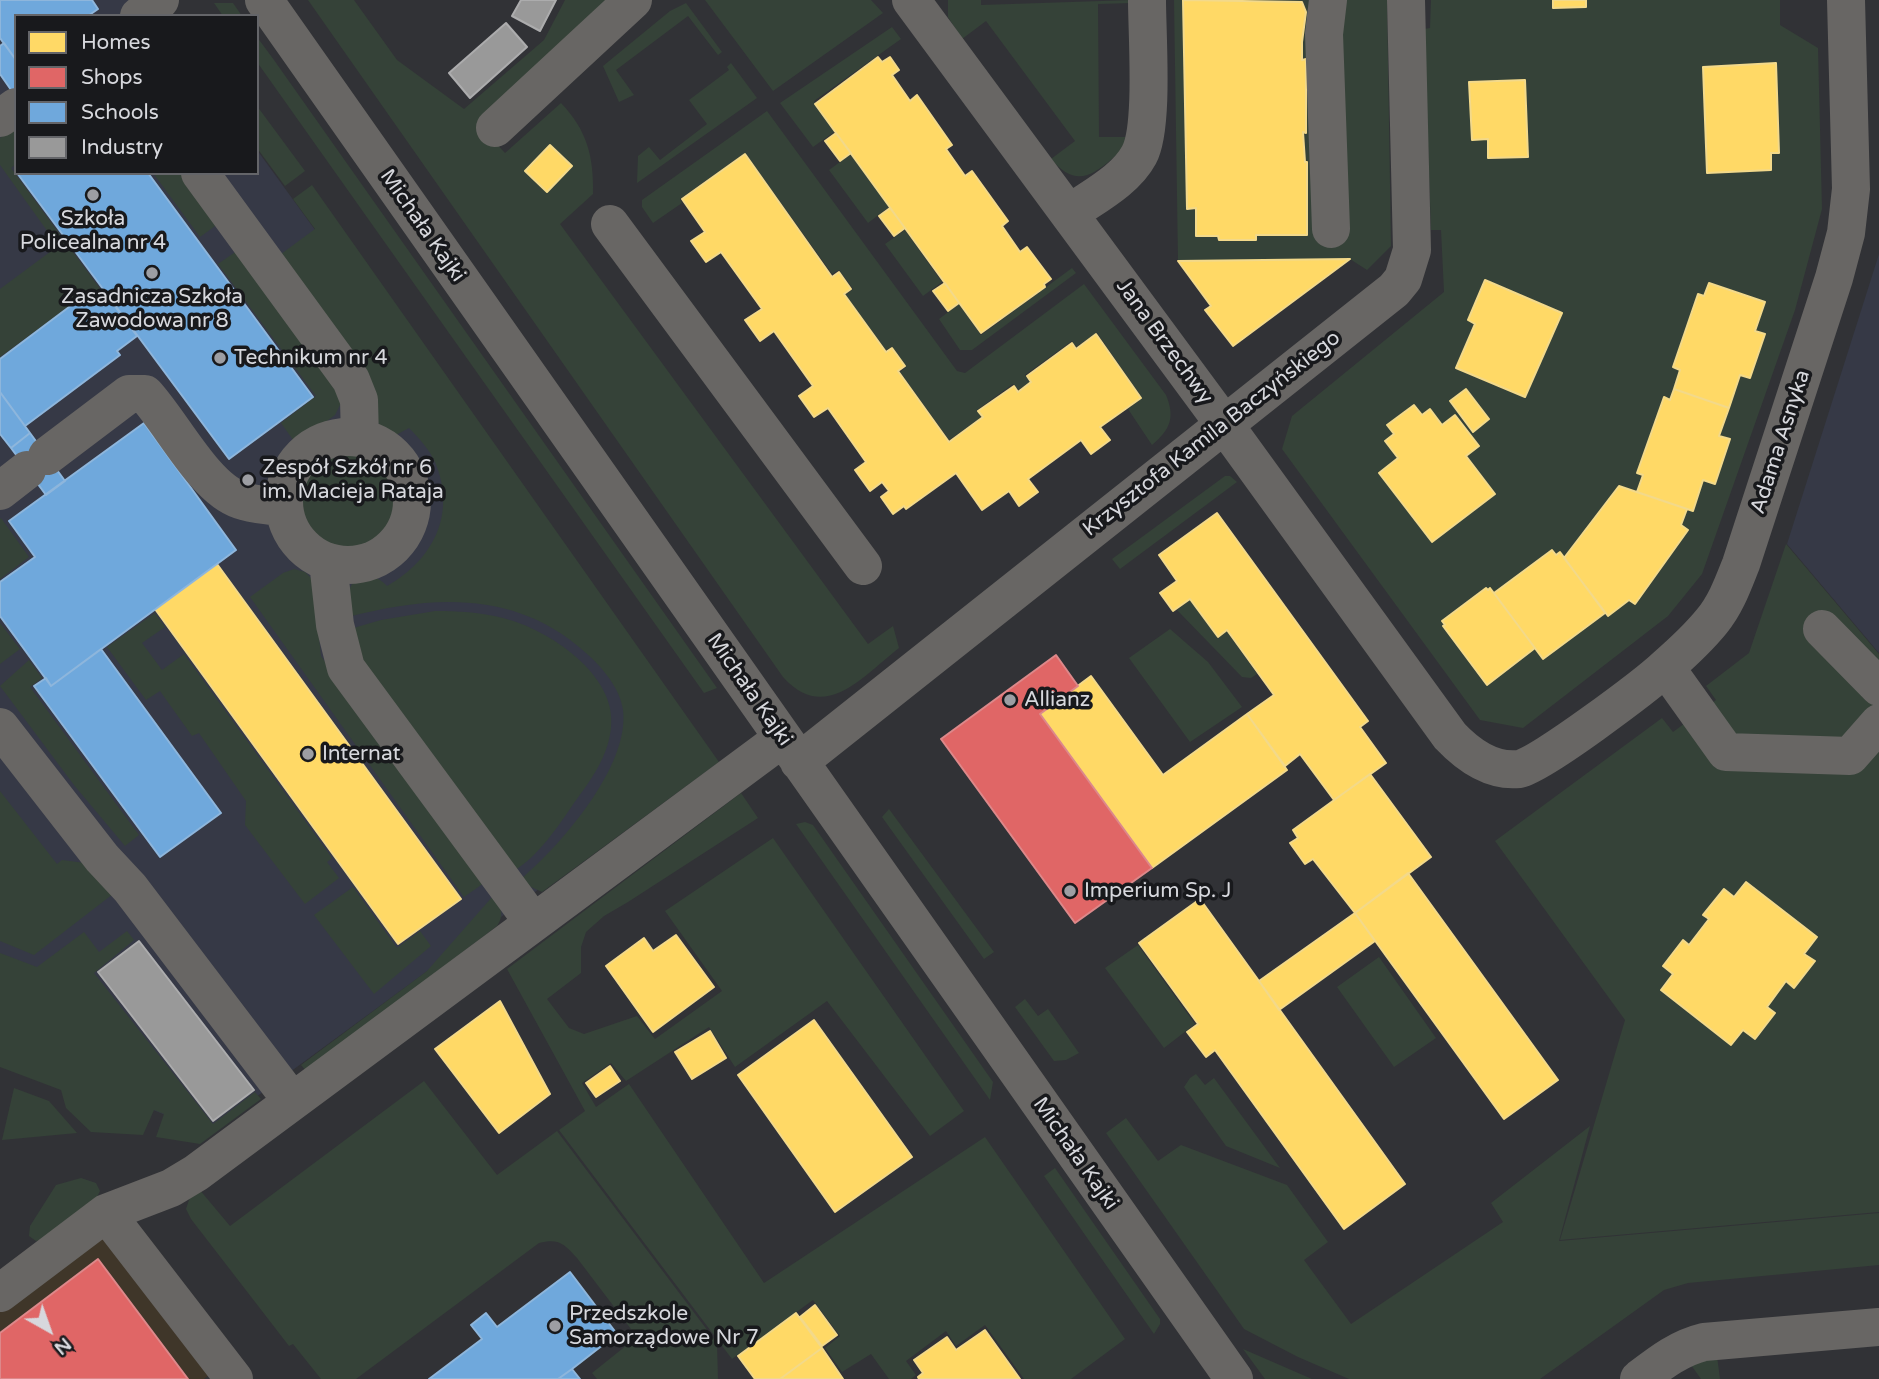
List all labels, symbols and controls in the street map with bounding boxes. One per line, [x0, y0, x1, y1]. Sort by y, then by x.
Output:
legend [14, 14, 259, 175]
text: Homes [81, 30, 151, 55]
text: Shops [81, 65, 143, 90]
text: Schools [81, 100, 159, 125]
text: Industry [81, 135, 163, 160]
street label: Michała Kajki [374, 165, 470, 287]
marker: Szkoła Policealna nr 4 [85, 187, 101, 203]
place label: Szkoła Policealna nr 4 [20, 206, 166, 256]
marker: Zasadnicza Szkoła Zawodowa nr 8 [144, 265, 160, 281]
street label: Jana Brzechwy [1110, 275, 1218, 409]
place label: Zasadnicza Szkoła Zawodowa nr 8 [61, 284, 243, 334]
street label: Krzysztofa Kamila Baczyńskiego [1078, 326, 1346, 542]
place label: Technikum nr 4 [234, 345, 388, 371]
marker: Technikum nr 4 [212, 350, 228, 366]
street label: Adama Asnyka [1746, 367, 1816, 517]
place label: Zespół Szkół nr 6 im. Macieja Rataja [262, 455, 444, 505]
marker: Zespół Szkół nr 6 im. Macieja Rataja [240, 472, 256, 488]
street label: Michała Kajki [701, 629, 797, 751]
place label: Allianz [1024, 687, 1090, 713]
marker: Allianz [1002, 692, 1018, 708]
place label: Internat [322, 741, 400, 767]
marker: Internat [300, 746, 316, 762]
place label: Imperium Sp. J [1084, 878, 1232, 904]
marker: Imperium Sp. J [1062, 883, 1078, 899]
street label: Michała Kajki [1027, 1093, 1123, 1215]
north arrow [14, 1295, 84, 1365]
place label: Przedszkole Samorządowe Nr 7 [569, 1301, 759, 1351]
marker: Przedszkole Samorządowe Nr 7 [547, 1318, 563, 1334]
text: N [50, 1333, 75, 1359]

